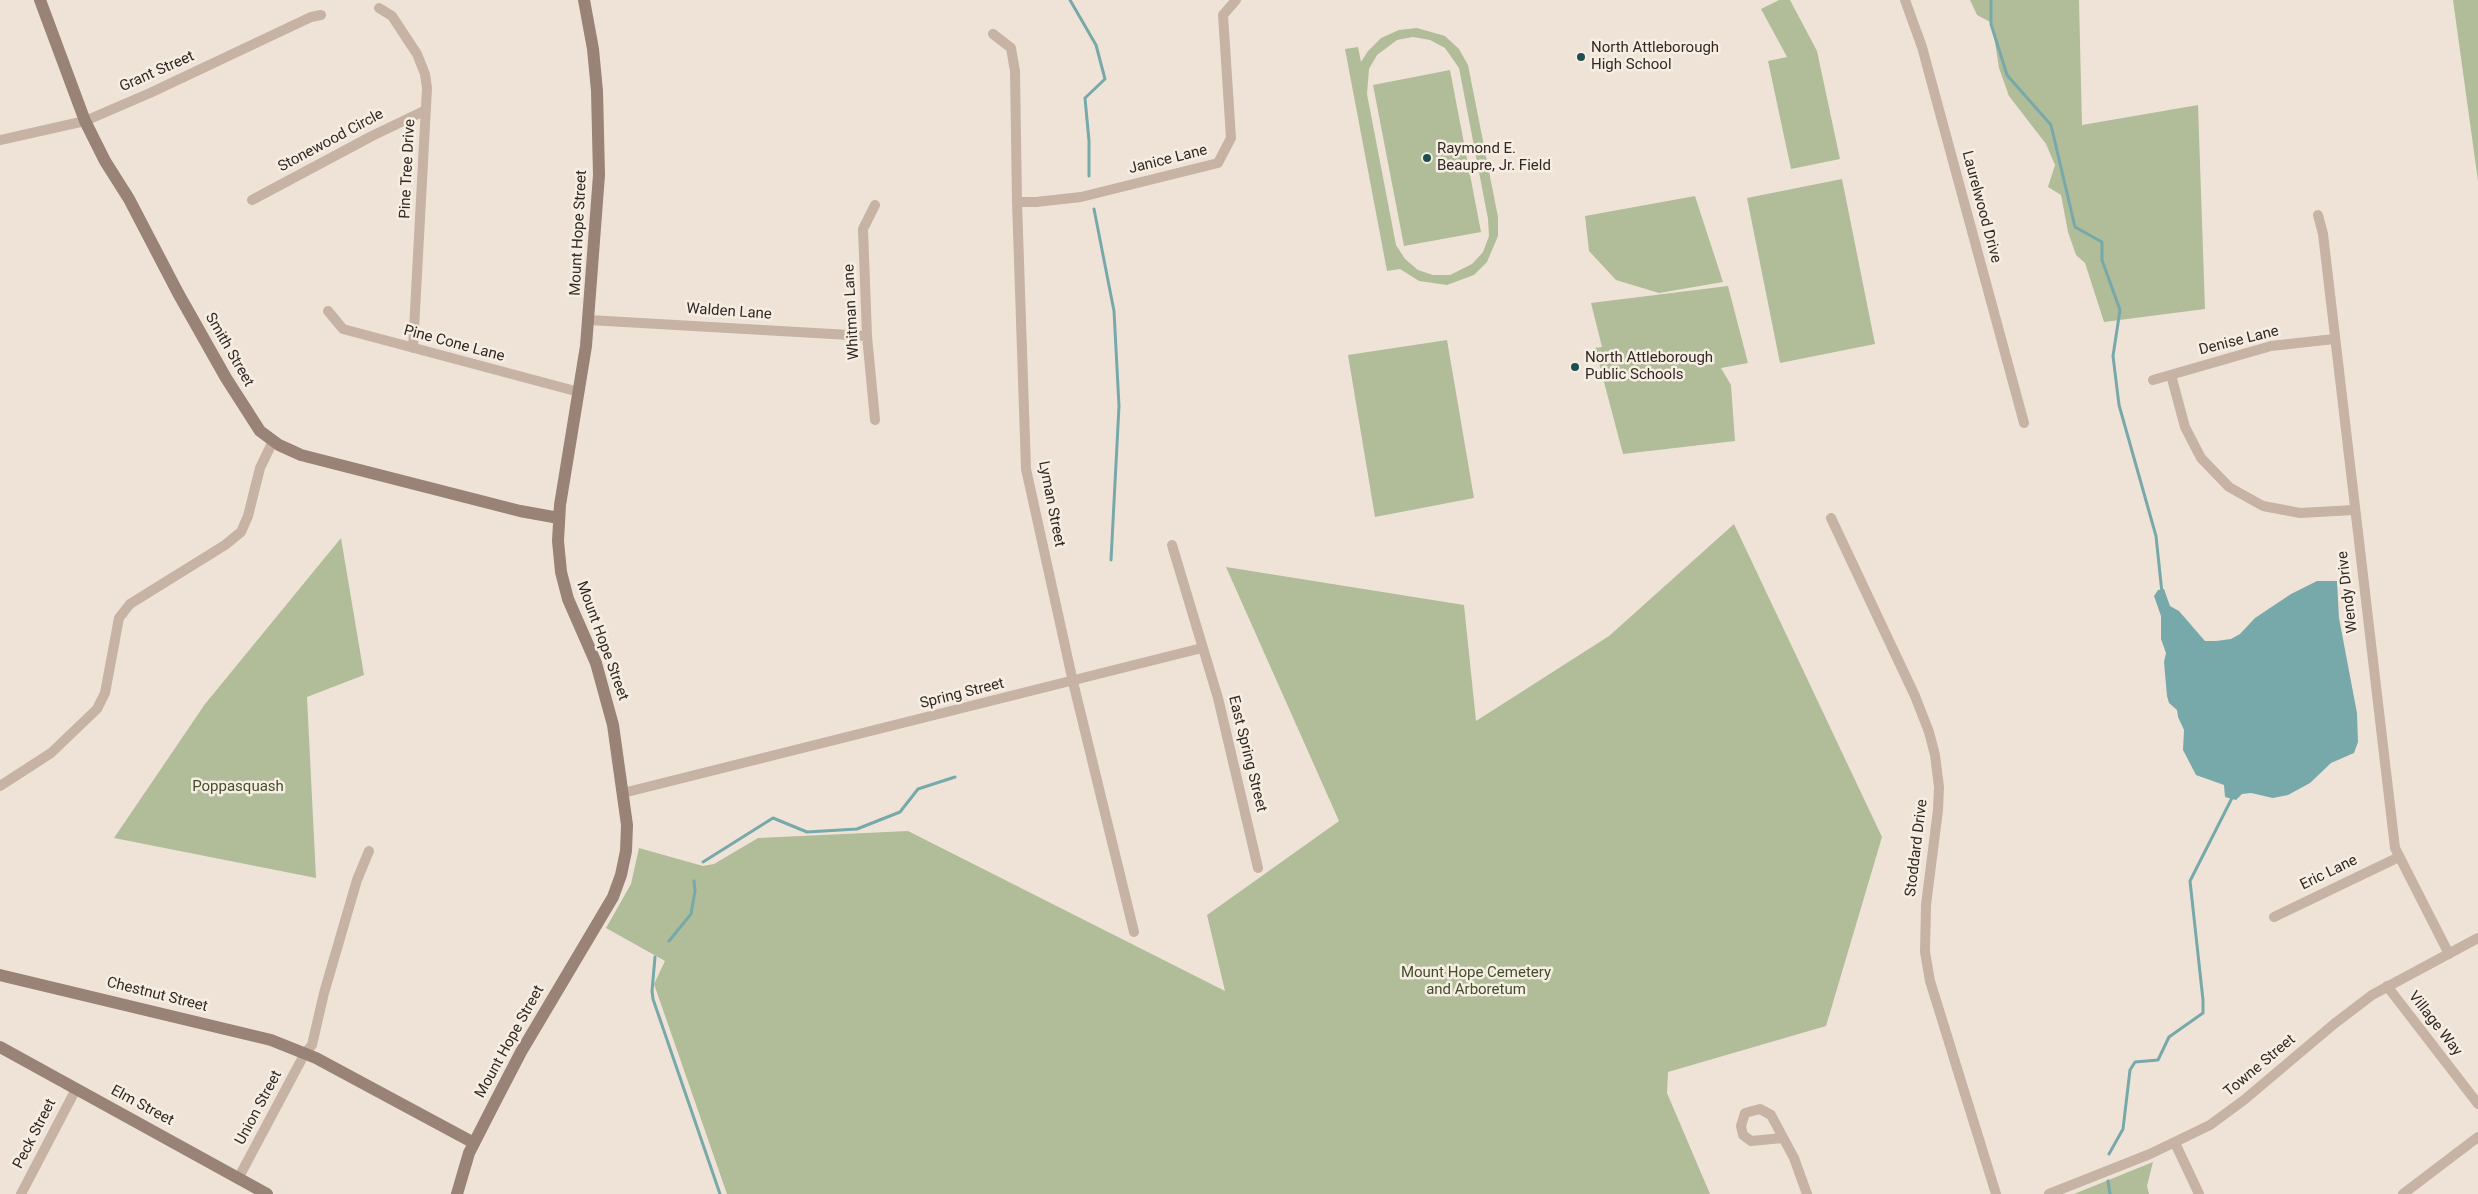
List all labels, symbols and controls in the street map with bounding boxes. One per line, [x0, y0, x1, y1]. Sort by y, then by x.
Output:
place label: North Attleborough High School [1591, 39, 1719, 74]
street label: Grant Street [117, 48, 197, 96]
marker: North Attleborough High School [1575, 51, 1587, 63]
street label: Stonewood Circle [275, 106, 387, 176]
street label: Pine Tree Drive [396, 119, 420, 219]
place label: Raymond E. Beaupre, Jr. Field [1437, 140, 1551, 175]
street label: Janice Lane [1127, 142, 1209, 178]
street label: Laurelwood Drive [1957, 149, 2005, 265]
marker: Raymond E. Beaupre, Jr. Field [1421, 152, 1433, 164]
street label: Mount Hope Street [567, 170, 591, 296]
street label: Whitman Lane [841, 264, 863, 360]
street label: Walden Lane [686, 300, 772, 324]
street label: Smith Street [201, 310, 257, 390]
street label: Pine Cone Lane [402, 322, 506, 366]
street label: Denise Lane [2197, 322, 2281, 360]
place label: North Attleborough Public Schools [1585, 349, 1713, 384]
marker: North Attleborough Public Schools [1569, 361, 1581, 373]
street label: Lyman Street [1034, 460, 1068, 548]
street label: Wendy Drive [2334, 550, 2362, 634]
street label: Mount Hope Street [572, 579, 632, 703]
street label: Spring Street [918, 675, 1006, 713]
street label: East Spring Street [1224, 694, 1270, 814]
park label: Poppasquash [192, 778, 284, 796]
street label: Stoddard Drive [1902, 798, 1932, 898]
street label: Eric Lane [2298, 851, 2360, 895]
park label: Mount Hope Cemetery and Arboretum [1401, 964, 1551, 999]
street label: Chestnut Street [105, 974, 209, 1016]
street label: Mount Hope Street [472, 983, 548, 1101]
street label: Village Way [2404, 988, 2466, 1060]
street label: Towne Street [2221, 1031, 2299, 1101]
street label: Union Street [232, 1068, 286, 1148]
street label: Elm Street [107, 1082, 177, 1130]
street label: Peck Street [10, 1096, 60, 1172]

